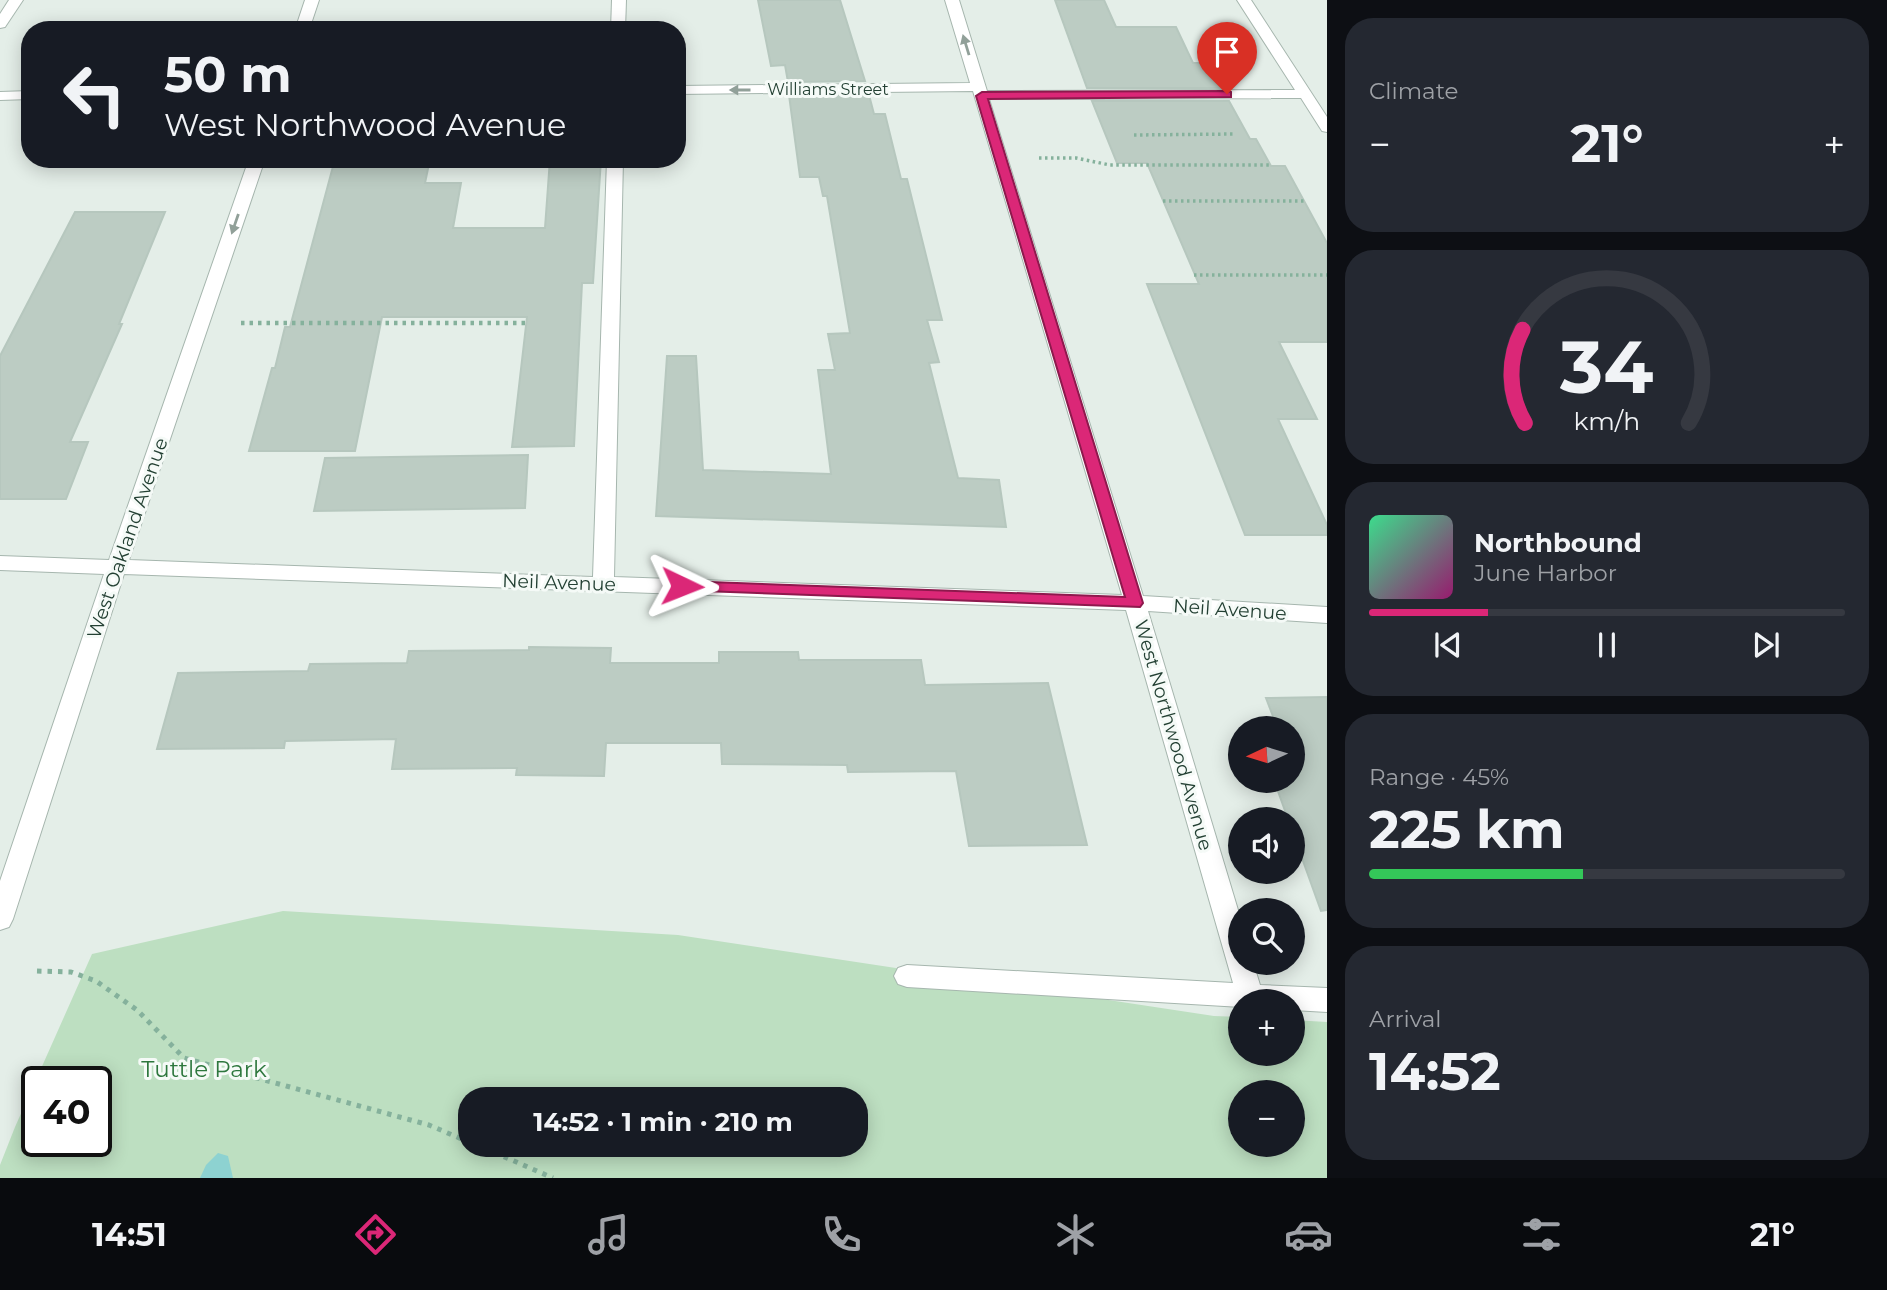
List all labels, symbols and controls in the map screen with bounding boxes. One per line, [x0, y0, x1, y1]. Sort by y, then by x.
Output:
pin [1197, 22, 1257, 94]
icon: arrive [1208, 33, 1246, 71]
one-way arrow [960, 34, 971, 55]
text: 50 m [164, 45, 292, 104]
icon: left [49, 49, 140, 140]
text: Climate [1369, 77, 1458, 105]
street label: Williams Street [767, 80, 889, 99]
one-way arrow [728, 84, 750, 95]
text: West Northwood Avenue [164, 105, 566, 144]
text: 21° [1571, 112, 1643, 175]
text: − [1369, 121, 1391, 168]
text: + [1823, 121, 1845, 168]
one-way arrow [229, 213, 239, 234]
text: 34 [1559, 323, 1654, 411]
text: km/h [1574, 406, 1640, 436]
street label: West Oakland Avenue [82, 435, 173, 642]
text: Northbound [1474, 527, 1642, 559]
position arrow [645, 549, 719, 623]
text: June Harbor [1474, 559, 1617, 587]
street label: Neil Avenue [502, 569, 616, 596]
street label: Neil Avenue [1172, 594, 1288, 625]
street label: West Northwood Avenue [1130, 617, 1218, 853]
icon: previous [1429, 626, 1467, 664]
icon: pause [1588, 626, 1626, 664]
icon: next [1747, 626, 1785, 664]
north arrow [1228, 716, 1306, 793]
map controls [1228, 716, 1305, 1157]
text: Range · 45% [1369, 763, 1509, 791]
text: 225 km [1369, 798, 1564, 861]
button: sound [1228, 807, 1305, 884]
button: search [1228, 898, 1305, 975]
button: + [1228, 989, 1305, 1066]
text: Arrival [1369, 1005, 1442, 1033]
text: 14:52 [1369, 1040, 1501, 1103]
park label: Tuttle Park [141, 1055, 267, 1083]
speed limit sign: 40 [21, 1066, 112, 1157]
button: − [1228, 1080, 1305, 1157]
text: 14:52 · 1 min · 210 m [533, 1106, 793, 1138]
icon: directions [351, 1210, 400, 1259]
icon: music [584, 1210, 633, 1259]
icon: phone [817, 1210, 866, 1259]
icon: climate [1051, 1210, 1100, 1259]
icon: car [1284, 1210, 1333, 1259]
icon: filters [1517, 1210, 1566, 1259]
text: 14:51 [92, 1215, 167, 1254]
text: 21° [1750, 1215, 1795, 1254]

